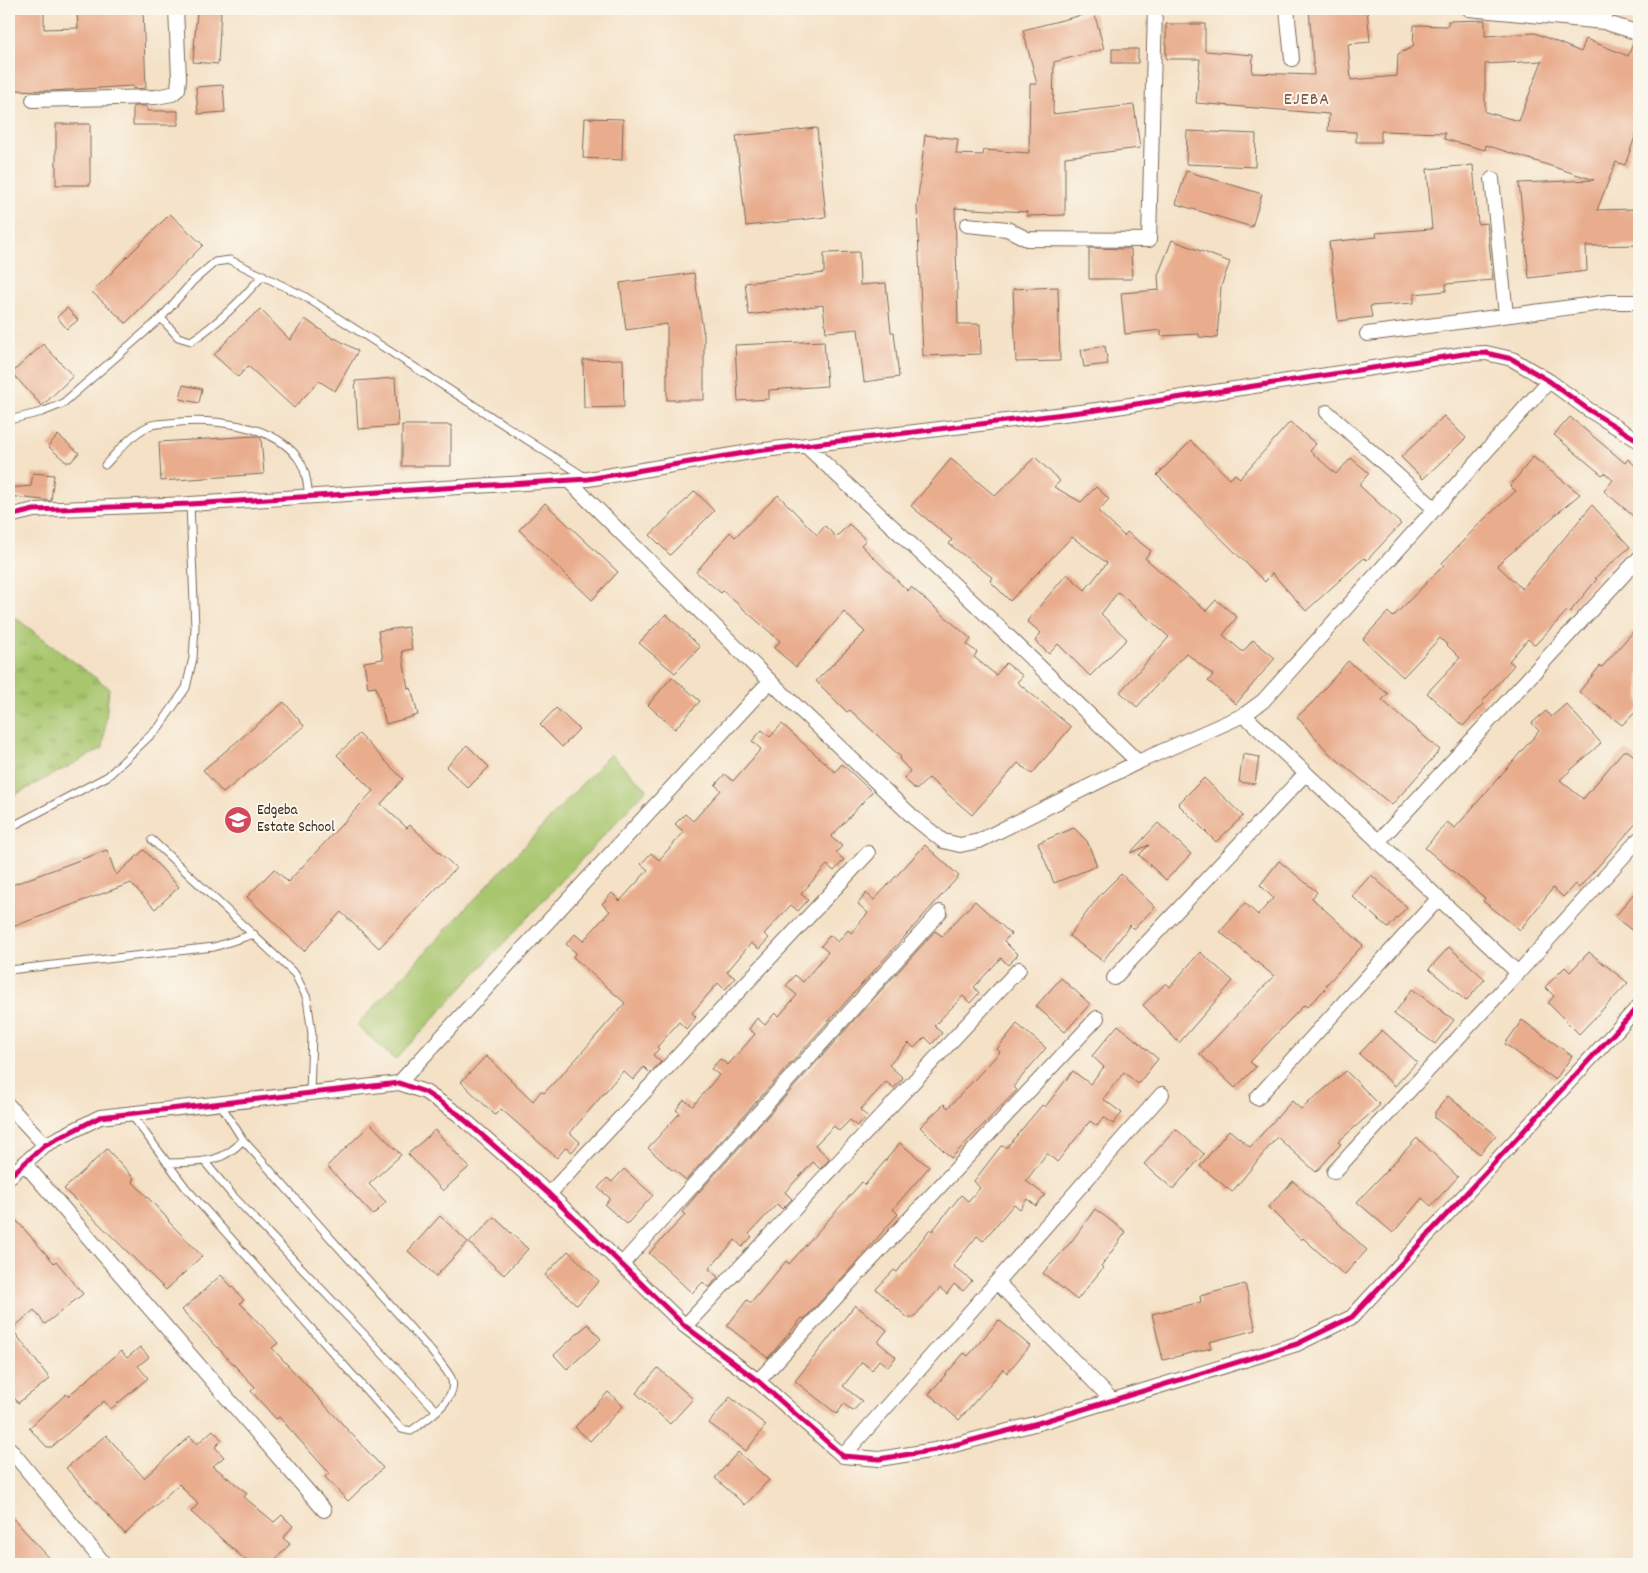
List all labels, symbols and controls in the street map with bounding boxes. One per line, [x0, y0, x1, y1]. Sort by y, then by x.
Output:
district label: EJEBA [1284, 88, 1330, 113]
place label: Edgeba Estate School [257, 800, 335, 839]
school or university icon: Edgeba Estate School [223, 805, 253, 835]

